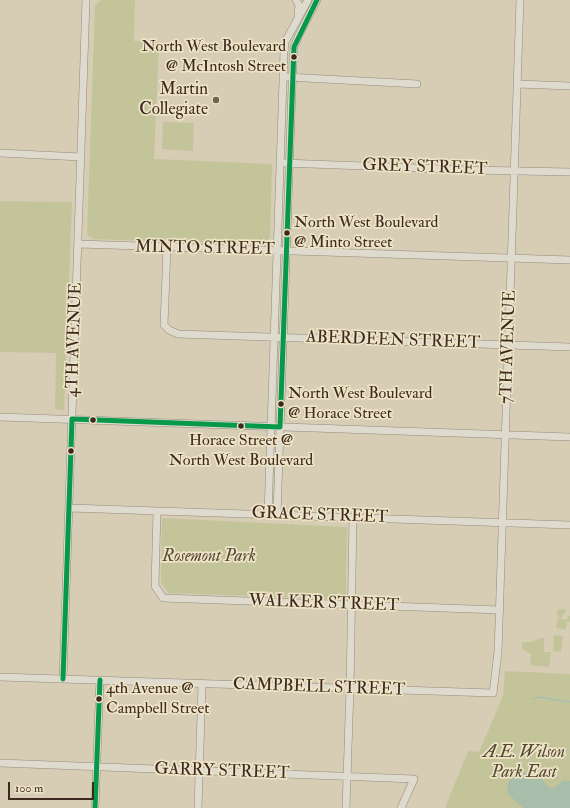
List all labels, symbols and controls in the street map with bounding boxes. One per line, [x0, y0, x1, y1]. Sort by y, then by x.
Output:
place label: North West Boulevard @ McIntosh Street [142, 38, 286, 76]
marker: North West Boulevard @ McIntosh Street [289, 52, 299, 62]
place label: Martin Collegiate [139, 80, 208, 120]
marker: Martin Collegiate [211, 95, 221, 105]
street label: GREY STREET [362, 156, 488, 180]
place label: North West Boulevard @ Minto Street [294, 214, 438, 252]
marker: North West Boulevard @ Minto Street [282, 228, 292, 238]
street label: MINTO STREET [135, 238, 275, 260]
street label: 4TH AVENUE [63, 282, 87, 398]
street label: 7TH AVENUE [497, 290, 521, 404]
street label: ABERDEEN STREET [305, 328, 481, 354]
place label: North West Boulevard @ Horace Street [288, 385, 432, 423]
marker: North West Boulevard @ Horace Street [276, 399, 286, 409]
unlabelled marker [88, 415, 98, 425]
marker: Horace Street @ North West Boulevard [236, 421, 246, 431]
place label: Horace Street @ North West Boulevard [169, 432, 313, 470]
unlabelled marker [66, 446, 76, 456]
street label: GRACE STREET [251, 503, 389, 529]
park label: Rosemont Park [162, 547, 256, 567]
street label: WALKER STREET [248, 591, 400, 617]
street label: CAMPBELL STREET [232, 675, 406, 701]
place label: 4th Avenue @ Campbell Street [106, 680, 209, 718]
marker: 4th Avenue @ Campbell Street [94, 694, 104, 704]
park label: A.E. Wilson Park East [483, 743, 565, 783]
street label: GARRY STREET [154, 759, 290, 785]
scale bar [10, 774, 96, 800]
text: 100 m [15, 781, 43, 796]

